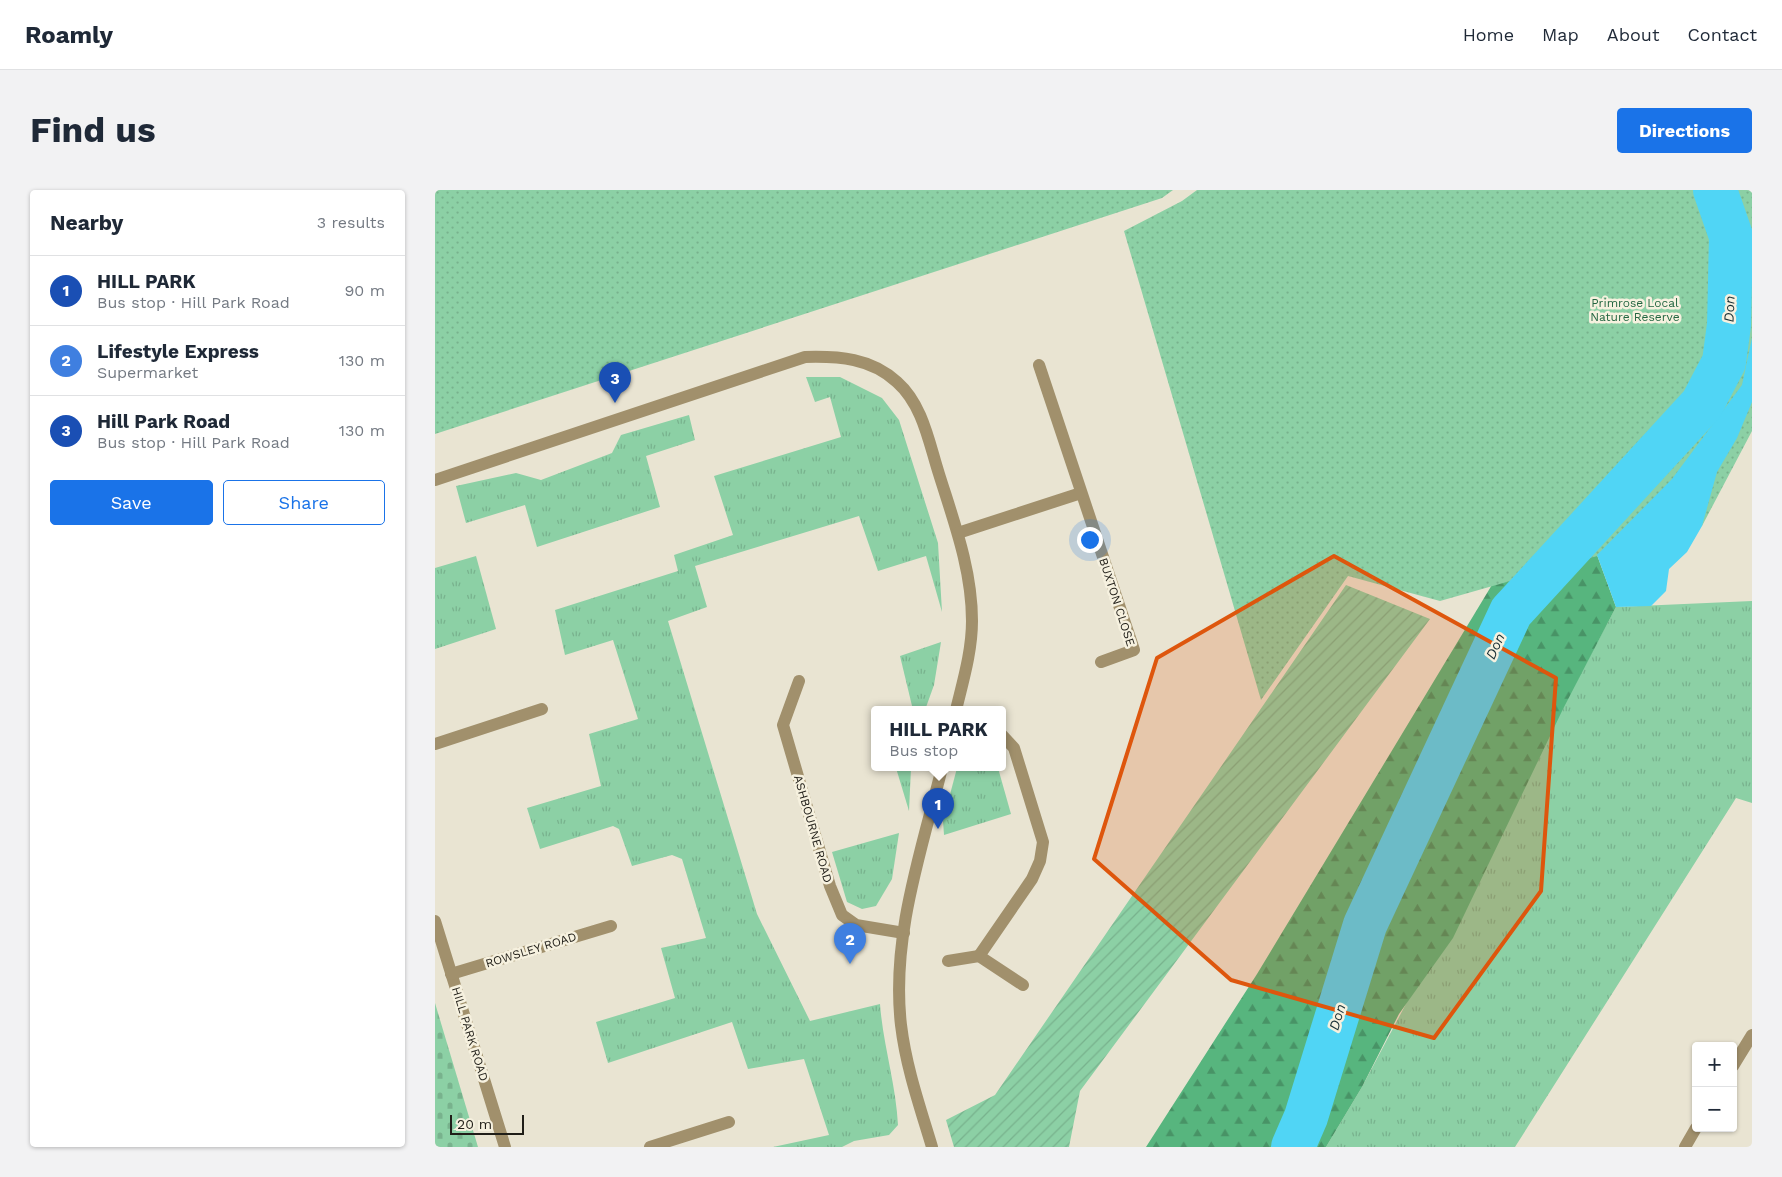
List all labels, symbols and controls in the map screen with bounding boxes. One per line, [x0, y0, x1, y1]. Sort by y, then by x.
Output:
text: Roamly [25, 21, 113, 49]
text: Home [1463, 24, 1514, 45]
text: Map [1542, 24, 1579, 45]
text: About [1607, 24, 1659, 45]
text: Contact [1687, 24, 1757, 45]
button: Directions [1617, 108, 1752, 153]
text: Find us [30, 109, 156, 151]
text: Nearby [50, 210, 123, 235]
text: 3 results [317, 213, 385, 232]
text: HILL PARK [97, 270, 196, 293]
text: 1 [63, 281, 69, 300]
text: 90 m [344, 281, 385, 300]
text: Bus stop · Hill Park Road [97, 293, 290, 312]
water label: Don [1721, 295, 1737, 323]
park label: Primrose Local Nature Reserve [1590, 296, 1680, 324]
text: Lifestyle Express [97, 340, 259, 363]
text: 2 [61, 351, 71, 370]
text: 130 m [339, 351, 385, 370]
pin: 3 [599, 362, 631, 403]
text: Supermarket [97, 363, 198, 382]
text: Hill Park Road [97, 410, 230, 433]
text: 3 [61, 421, 71, 440]
text: 130 m [339, 421, 385, 440]
text: Bus stop · Hill Park Road [97, 433, 290, 452]
button: Save [50, 480, 213, 525]
button: Share [223, 480, 385, 525]
your location [1077, 527, 1103, 553]
street label: BUXTON CLOSE [1096, 556, 1138, 648]
water label: Don [1482, 631, 1508, 661]
popup [871, 706, 1006, 771]
text: HILL PARK [889, 718, 988, 741]
text: Bus stop [889, 741, 958, 760]
street label: ASHBOURNE ROAD [791, 774, 835, 884]
pin: 1 [922, 788, 954, 829]
pin: 2 [834, 923, 866, 964]
street label: ROWSLEY ROAD [484, 930, 578, 970]
street label: HILL PARK ROAD [449, 985, 491, 1083]
water label: Don [1325, 1002, 1349, 1032]
map controls [1692, 1042, 1737, 1132]
button: + [1692, 1042, 1737, 1087]
button: − [1692, 1087, 1737, 1132]
scale bar [450, 1112, 524, 1135]
text: 20 m [457, 1116, 492, 1132]

